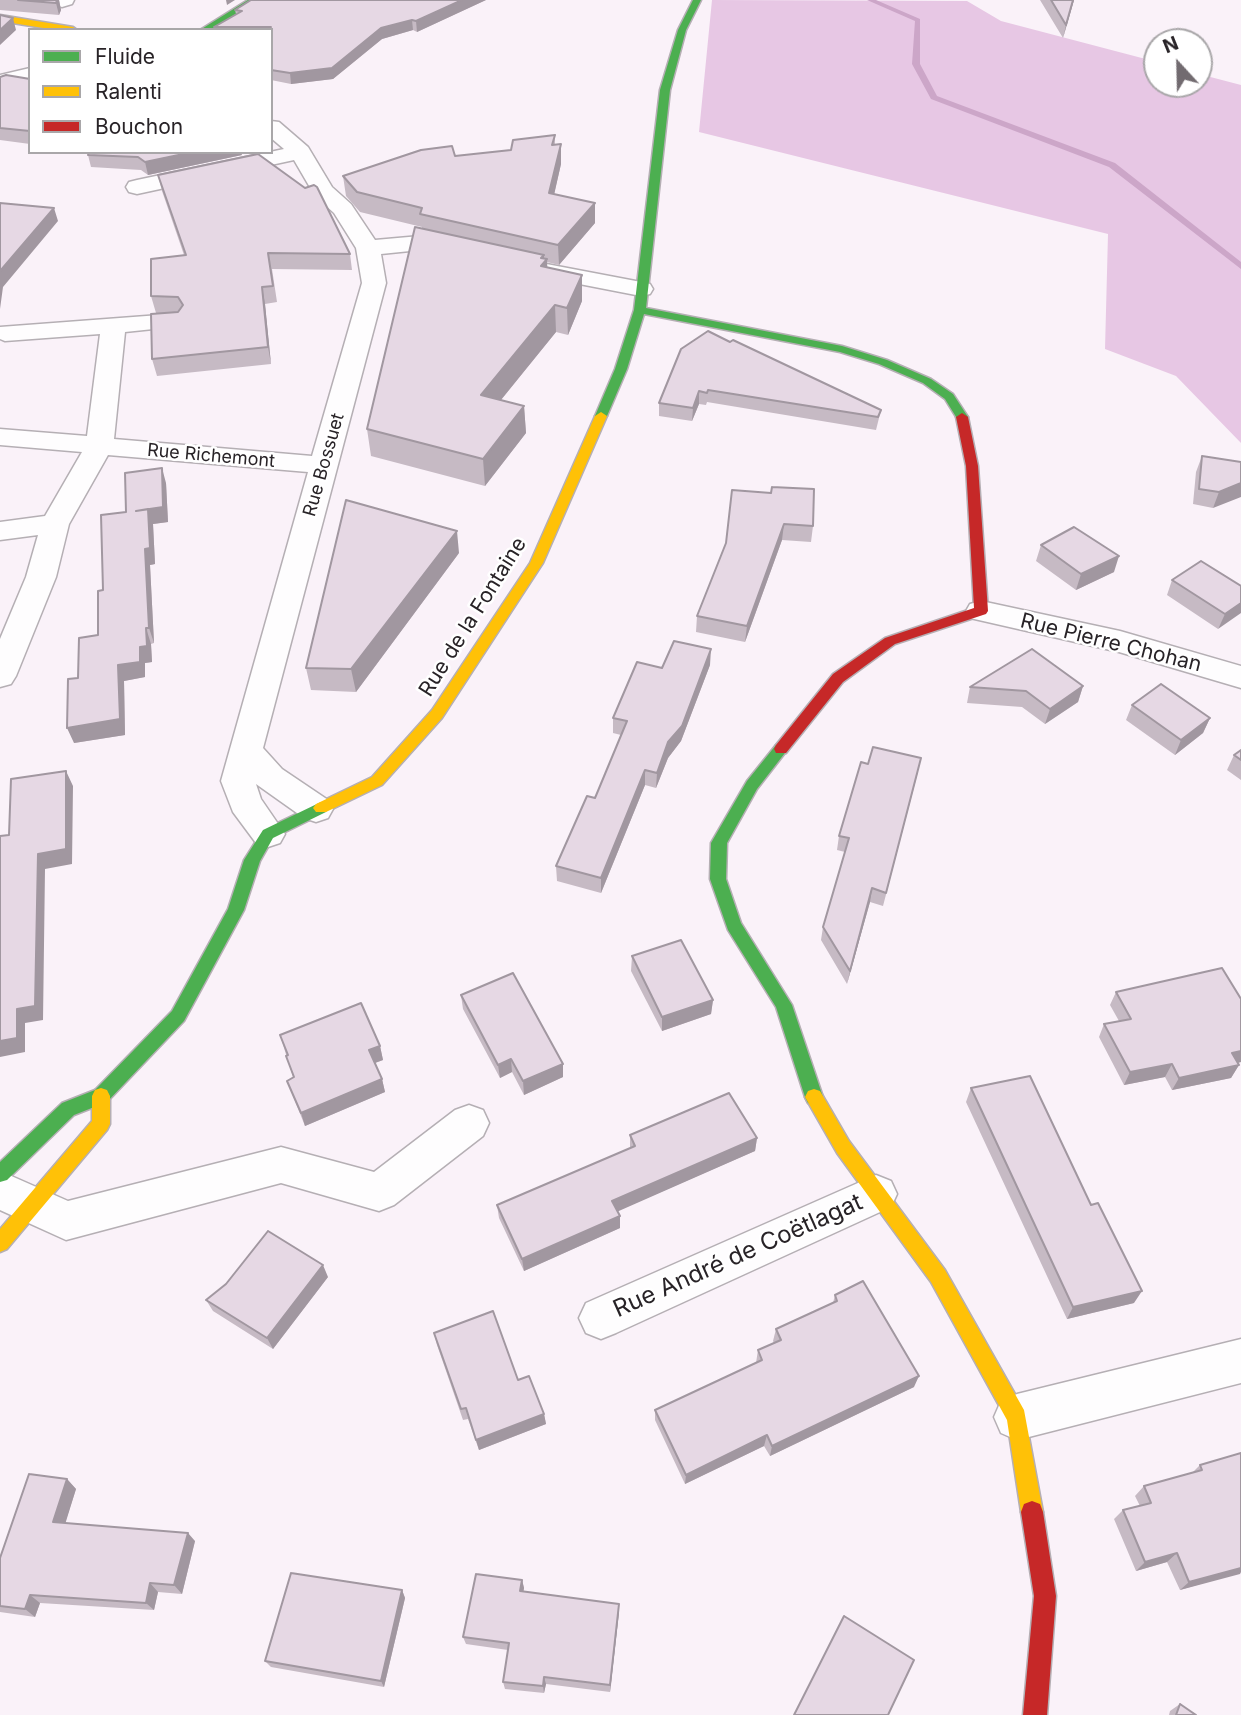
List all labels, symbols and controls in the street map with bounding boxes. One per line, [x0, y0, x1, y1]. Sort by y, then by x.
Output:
legend [28, 28, 273, 154]
north arrow [1143, 28, 1213, 98]
text: N [1160, 32, 1182, 58]
text: Fluide [95, 44, 155, 69]
text: Ralenti [95, 79, 162, 104]
text: Bouchon [95, 114, 183, 139]
street label: Rue Bossuet [299, 411, 349, 519]
street label: Rue Richemont [146, 440, 276, 472]
street label: Rue de la Fontaine [414, 533, 532, 701]
street label: Rue Pierre Chohan [1018, 608, 1204, 678]
street label: Rue André de Coëtlagat [609, 1188, 867, 1324]

